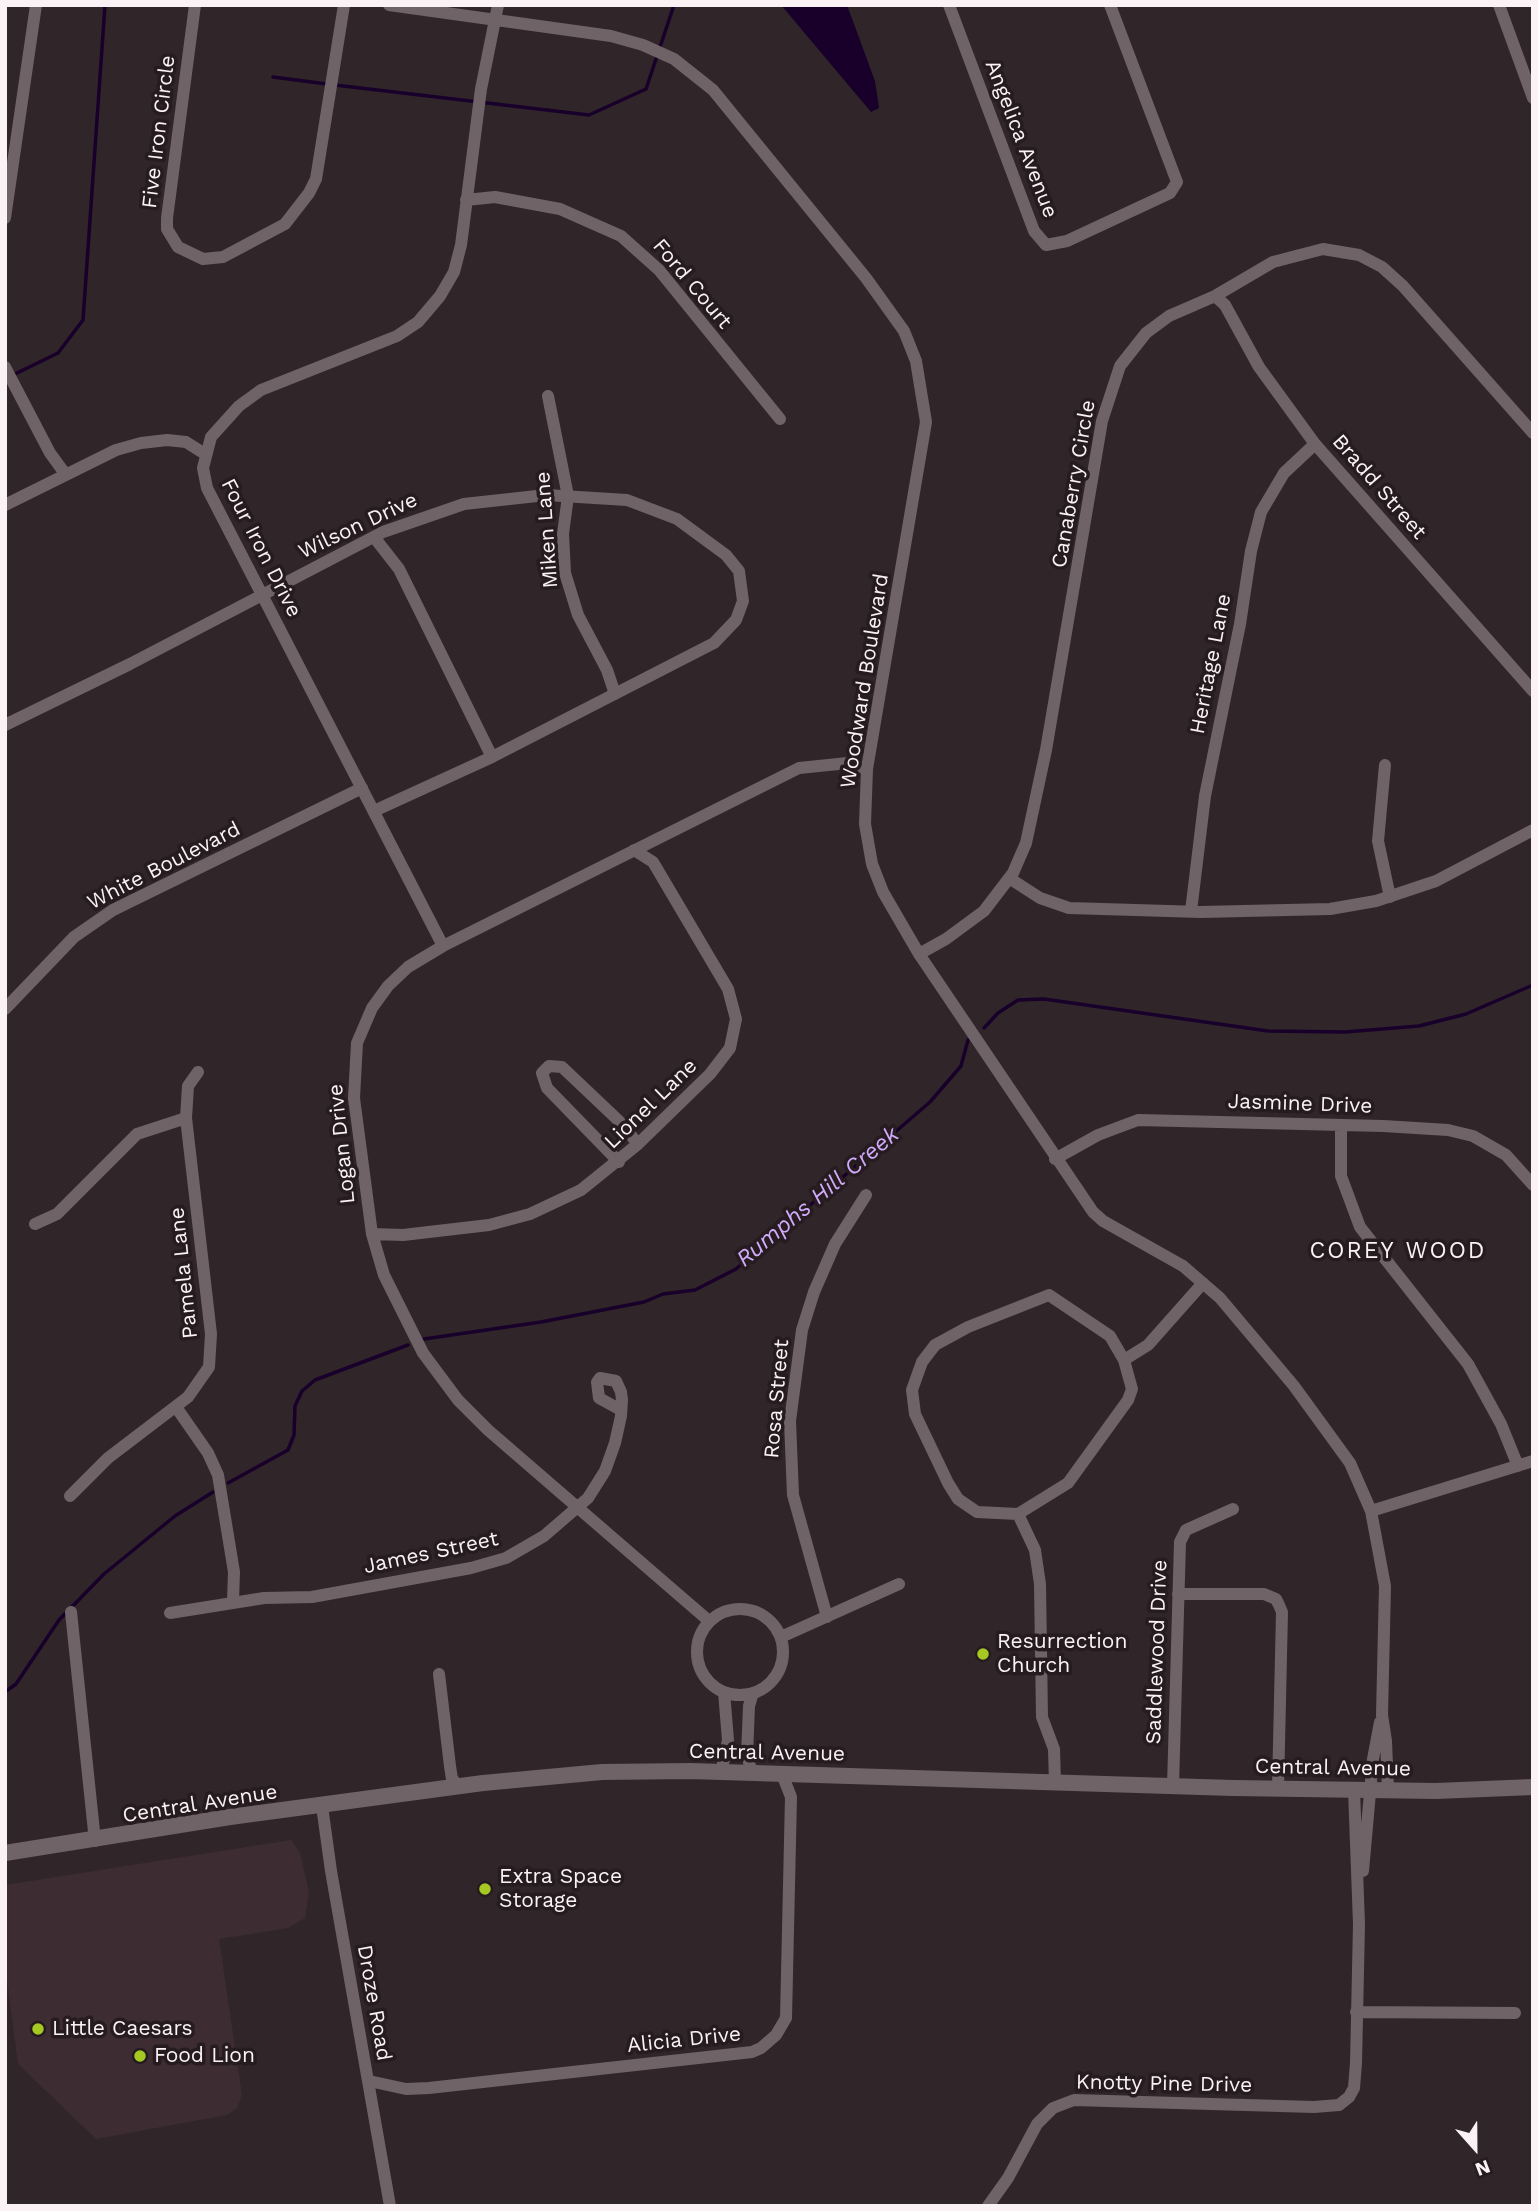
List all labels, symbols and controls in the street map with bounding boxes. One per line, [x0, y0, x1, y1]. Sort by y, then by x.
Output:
street label: Five Iron Circle [137, 54, 181, 210]
street label: Angelica Avenue [979, 56, 1063, 222]
street label: Ford Court [647, 234, 737, 334]
street label: Canaberry Circle [1047, 398, 1101, 570]
street label: Bradd Street [1327, 429, 1431, 545]
street label: Miken Lane [530, 471, 564, 589]
street label: Four Iron Drive [215, 474, 307, 622]
street label: Wilson Drive [295, 487, 421, 565]
street label: Woodward Boulevard [836, 572, 894, 790]
street label: Heritage Lane [1185, 592, 1237, 736]
street label: White Boulevard [83, 817, 245, 915]
street label: Lionel Lane [599, 1054, 703, 1154]
street label: Logan Drive [323, 1083, 361, 1205]
street label: Jasmine Drive [1227, 1089, 1373, 1119]
water label: Rumphs Hill Creek [731, 1121, 905, 1273]
street label: Pamela Lane [165, 1206, 203, 1340]
district label: COREY WOOD [1311, 1237, 1485, 1265]
street label: Rosa Street [759, 1338, 795, 1460]
street label: James Street [361, 1526, 501, 1580]
street label: Saddlewood Drive [1141, 1559, 1173, 1745]
place label: Resurrection Church [997, 1629, 1127, 1679]
marker: Resurrection Church [975, 1646, 991, 1662]
street label: Central Avenue [689, 1739, 845, 1767]
street label: Central Avenue [1255, 1754, 1411, 1782]
street label: Central Avenue [121, 1779, 279, 1829]
place label: Extra Space Storage [499, 1864, 622, 1914]
marker: Extra Space Storage [477, 1881, 493, 1897]
street label: Droze Road [351, 1943, 397, 2063]
place label: Little Caesars [52, 2016, 193, 2042]
marker: Little Caesars [30, 2021, 46, 2037]
street label: Alicia Drive [626, 2021, 742, 2059]
place label: Food Lion [154, 2043, 255, 2069]
marker: Food Lion [132, 2048, 148, 2064]
street label: Knotty Pine Drive [1076, 2070, 1252, 2098]
north arrow [1440, 2113, 1510, 2183]
text: N [1472, 2155, 1493, 2181]

